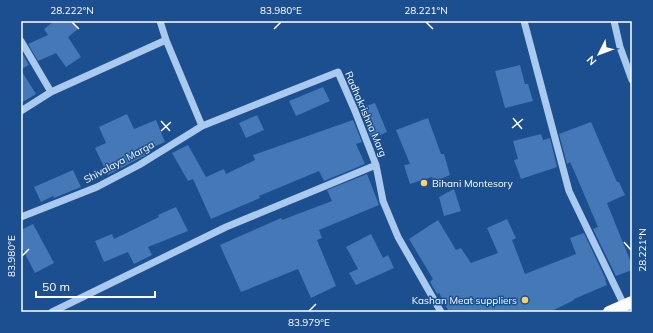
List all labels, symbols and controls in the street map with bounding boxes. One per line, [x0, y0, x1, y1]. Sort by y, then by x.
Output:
text: 28.222°N [50, 4, 94, 17]
text: 83.980°E [260, 4, 302, 17]
text: 28.221°N [404, 4, 448, 17]
north arrow [579, 34, 619, 74]
text: N [584, 53, 600, 68]
street label: Radhakrishna Marg [342, 69, 390, 159]
street label: Shivalaya Marga [82, 138, 156, 186]
place label: Bihani Montesory [432, 177, 514, 190]
marker: Bihani Montesory [419, 178, 429, 188]
text: 28.221°N [636, 228, 649, 272]
text: 83.980°E [5, 235, 18, 277]
scale bar [36, 273, 155, 299]
text: 50 m [42, 279, 70, 294]
place label: Kashan Meat suppliers [412, 294, 517, 307]
marker: Kashan Meat suppliers [520, 295, 530, 305]
text: 83.979°E [288, 316, 330, 329]

